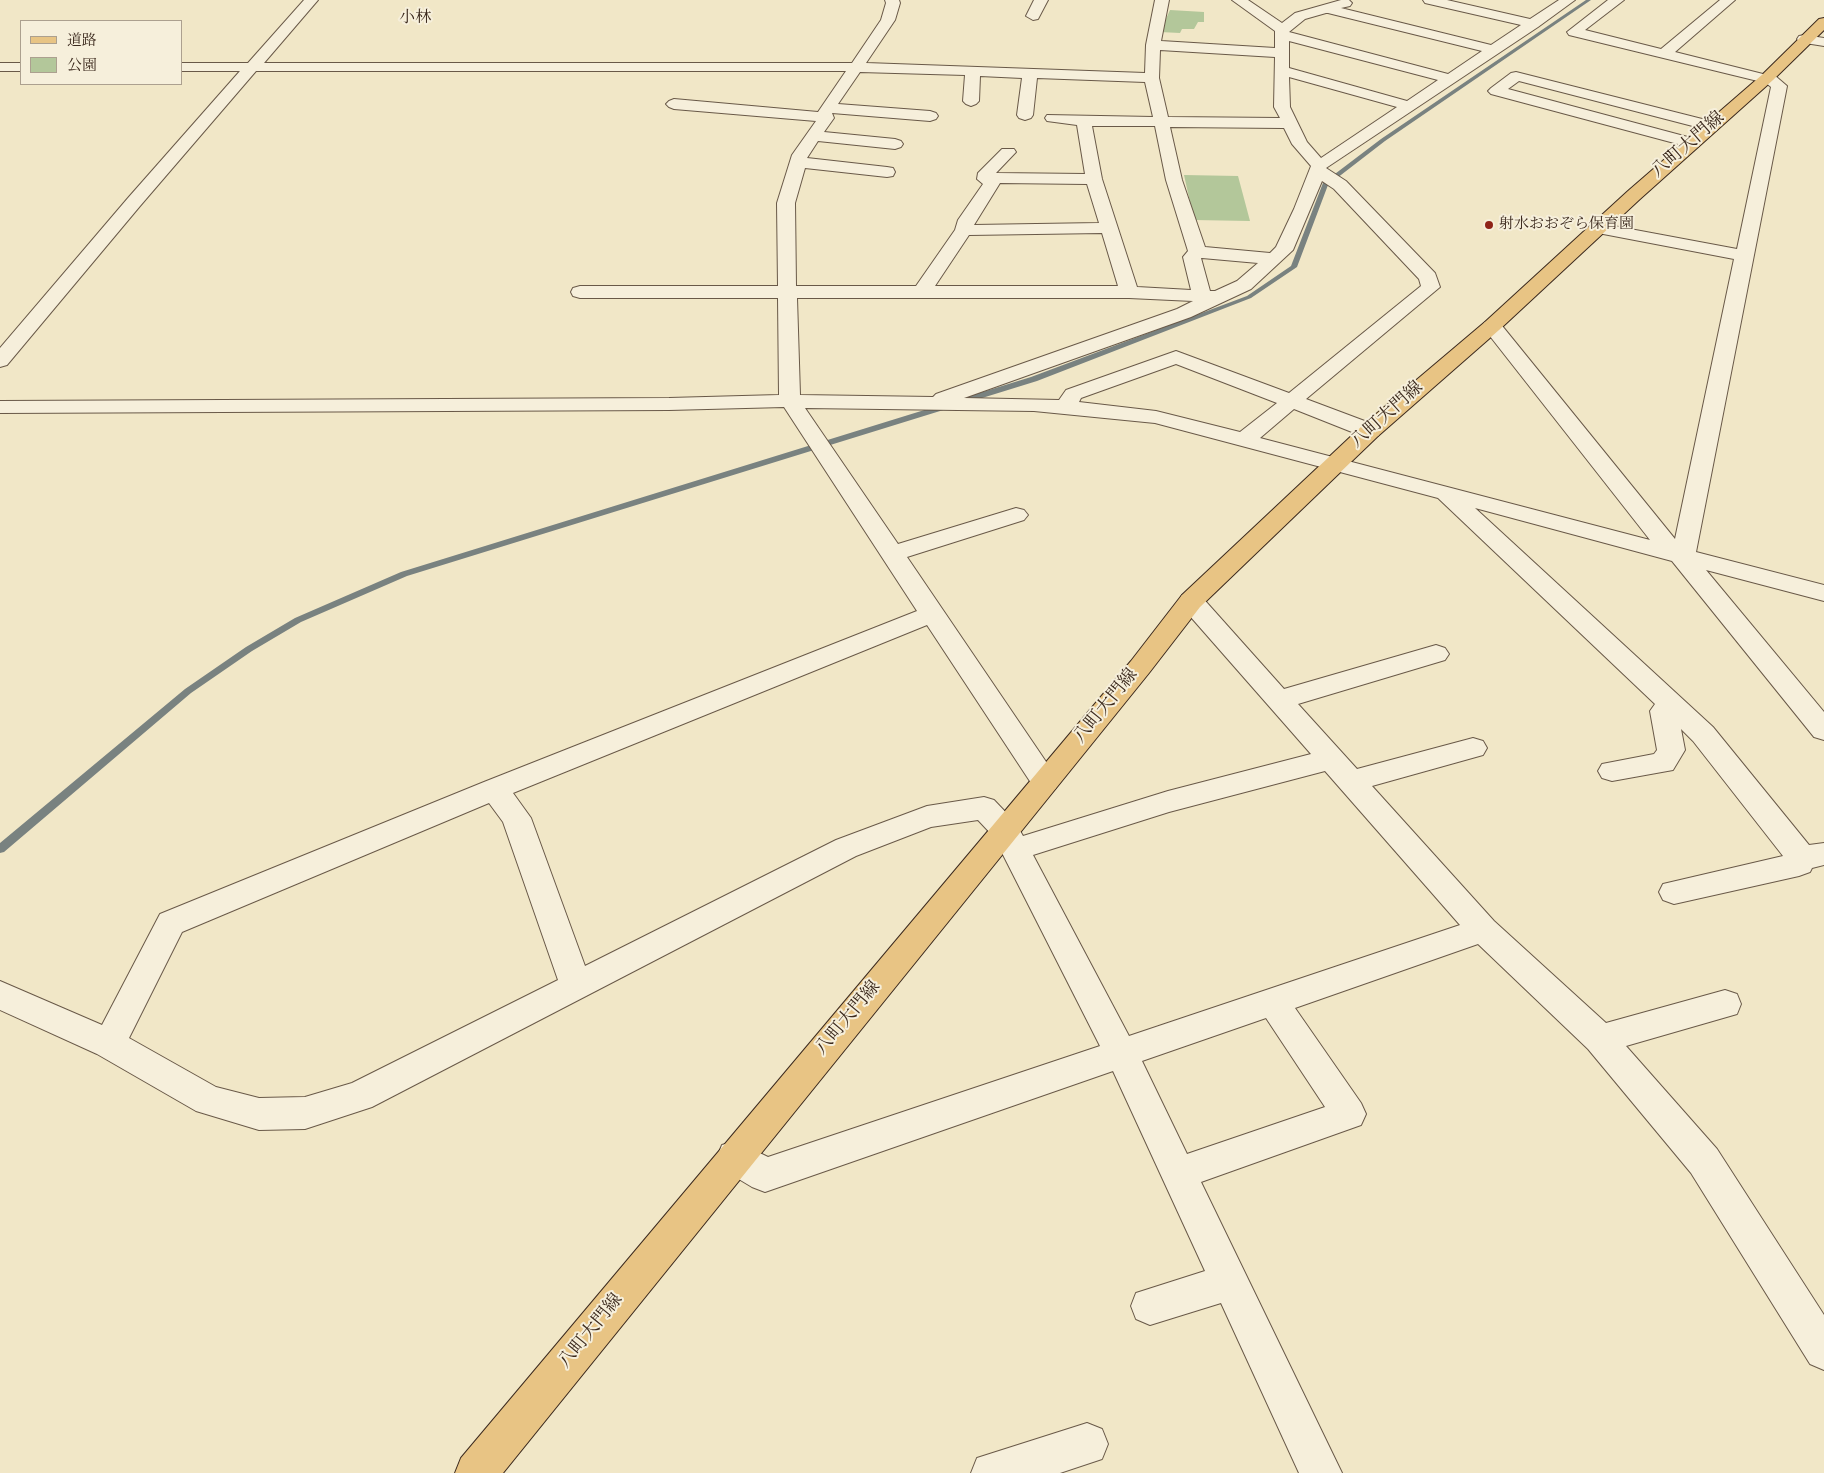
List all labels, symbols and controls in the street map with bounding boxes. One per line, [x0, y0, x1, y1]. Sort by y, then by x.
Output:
district label: 小林 [399, 9, 431, 29]
legend [20, 20, 182, 85]
text: 道路 [67, 31, 97, 52]
text: 公園 [67, 56, 97, 77]
street label: 八町大門線 [1648, 108, 1730, 184]
place label: 射水おおぞら保育園 [1499, 216, 1634, 234]
marker: 射水おおぞら保育園 [1483, 219, 1495, 231]
street label: 八町大門線 [1347, 378, 1429, 454]
street label: 八町大門線 [1070, 665, 1144, 749]
street label: 八町大門線 [812, 978, 886, 1060]
street label: 八町大門線 [555, 1290, 629, 1374]

